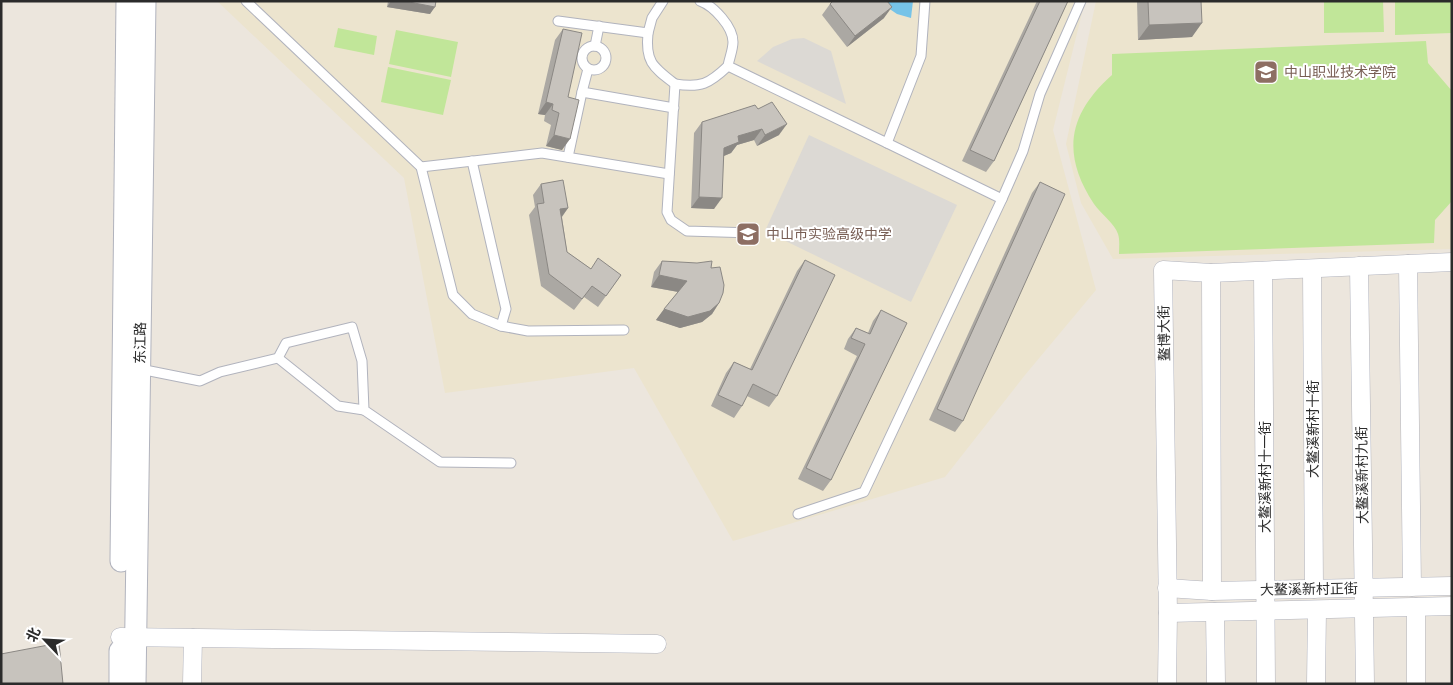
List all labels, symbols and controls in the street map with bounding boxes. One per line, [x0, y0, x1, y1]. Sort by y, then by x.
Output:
school or university icon: 中山职业技术学院 [1253, 59, 1279, 85]
place label: 中山职业技术学院 [1284, 64, 1396, 81]
school or university icon: 中山市实验高级中学 [735, 221, 761, 247]
place label: 中山市实验高级中学 [766, 226, 892, 243]
street label: 鳌博大街 [1156, 305, 1173, 361]
street label: 东江路 [132, 322, 149, 364]
street label: 大鳌溪新村十街 [1305, 380, 1322, 478]
street label: 大鳌溪新村十一街 [1257, 421, 1274, 533]
street label: 大鳌溪新村九街 [1353, 426, 1372, 524]
street label: 大鳌溪新村正街 [1260, 580, 1358, 599]
north arrow [20, 615, 70, 665]
text: 北 [23, 625, 44, 645]

